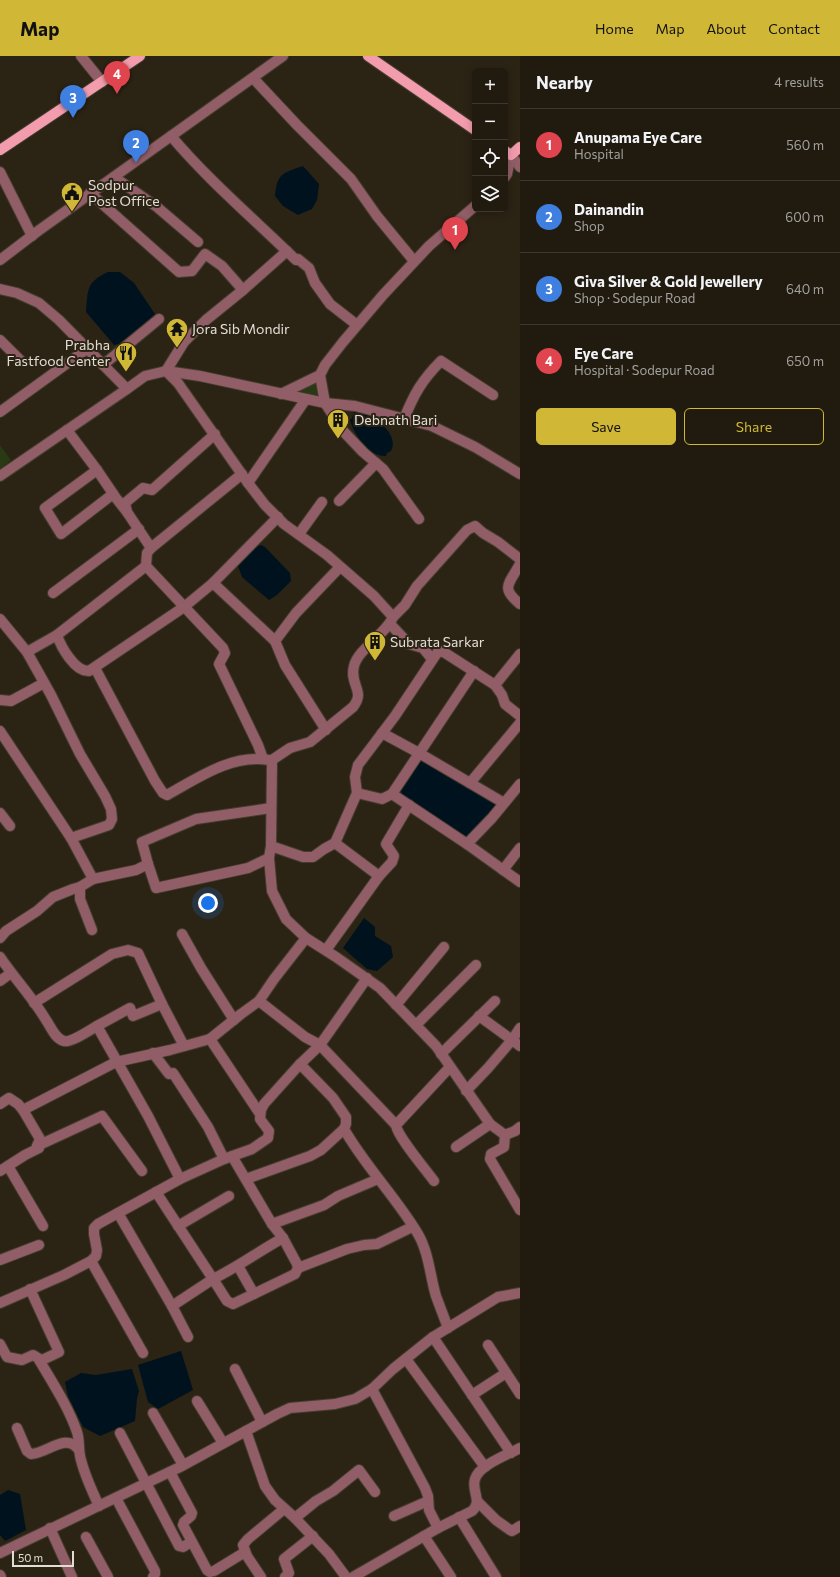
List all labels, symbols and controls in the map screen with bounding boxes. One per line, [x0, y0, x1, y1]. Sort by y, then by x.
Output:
text: Map [20, 17, 59, 40]
text: Home [595, 20, 634, 37]
text: Map [656, 20, 684, 37]
text: About [706, 20, 746, 37]
text: Contact [768, 20, 820, 37]
pin: 4 [104, 61, 130, 94]
map controls [472, 68, 508, 212]
button: + [472, 68, 508, 104]
text: Nearby [536, 72, 593, 93]
text: 4 results [774, 74, 824, 90]
pin: 3 [60, 85, 86, 118]
button: − [472, 104, 508, 140]
text: Anupama Eye Care [574, 128, 702, 146]
pin: 2 [123, 130, 149, 163]
text: 1 [546, 137, 552, 153]
text: 560 m [786, 137, 824, 153]
button: locate [472, 140, 508, 176]
text: Hospital [574, 146, 624, 162]
place label: Sodpur Post Office [88, 176, 160, 209]
button: layers [472, 176, 508, 212]
public building icon: Sodpur Post Office [59, 180, 85, 213]
text: Dainandin [574, 200, 644, 218]
text: 2 [545, 209, 553, 225]
text: 600 m [785, 209, 824, 225]
pin: 1 [442, 217, 468, 250]
text: Shop [574, 218, 605, 234]
text: Giva Silver & Gold Jewellery [574, 272, 763, 290]
text: 3 [545, 281, 553, 297]
text: 640 m [786, 281, 824, 297]
text: Shop · Sodepur Road [574, 290, 695, 306]
temple icon: Jora Sib Mondir [164, 316, 190, 349]
place label: Jora Sib Mondir [192, 320, 290, 337]
place label: Prabha Fastfood Center [7, 336, 110, 369]
restaurant icon: Prabha Fastfood Center [113, 340, 139, 373]
text: Eye Care [574, 344, 633, 362]
text: 4 [545, 353, 553, 369]
text: 650 m [786, 353, 824, 369]
text: Hospital · Sodepur Road [574, 362, 715, 378]
building icon: Debnath Bari [325, 407, 351, 440]
button: Save [536, 408, 676, 445]
button: Share [684, 408, 824, 445]
place label: Debnath Bari [354, 411, 437, 428]
building icon: Subrata Sarkar [362, 629, 388, 662]
place label: Subrata Sarkar [390, 633, 485, 650]
your location [198, 893, 218, 913]
scale bar [12, 1549, 74, 1568]
text: 50 m [18, 1551, 43, 1564]

